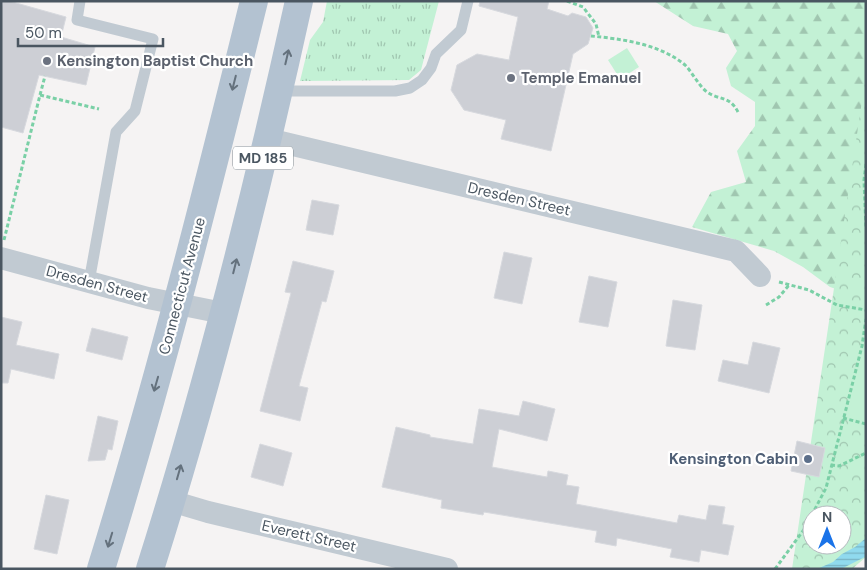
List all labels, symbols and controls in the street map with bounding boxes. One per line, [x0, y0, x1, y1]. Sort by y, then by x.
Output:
scale bar [18, 15, 162, 47]
text: 50 m [25, 23, 62, 43]
one-way arrow [282, 50, 292, 66]
place label: Kensington Baptist Church [57, 51, 253, 71]
marker: Kensington Baptist Church [41, 55, 53, 67]
place label: Temple Emanuel [521, 68, 641, 88]
marker: Temple Emanuel [505, 72, 517, 84]
one-way arrow [229, 74, 238, 90]
road number: MD 185 [233, 146, 293, 170]
street label: Dresden Street [466, 177, 572, 221]
street label: Connecticut Avenue [154, 215, 210, 357]
one-way arrow [231, 259, 240, 275]
street label: Dresden Street [44, 261, 150, 307]
one-way arrow [150, 376, 160, 392]
place label: Kensington Cabin [669, 449, 798, 469]
marker: Kensington Cabin [802, 453, 814, 465]
one-way arrow [175, 464, 185, 480]
north arrow [802, 505, 852, 555]
text: N [822, 508, 832, 526]
street label: Everett Street [260, 515, 358, 557]
one-way arrow [105, 532, 115, 548]

